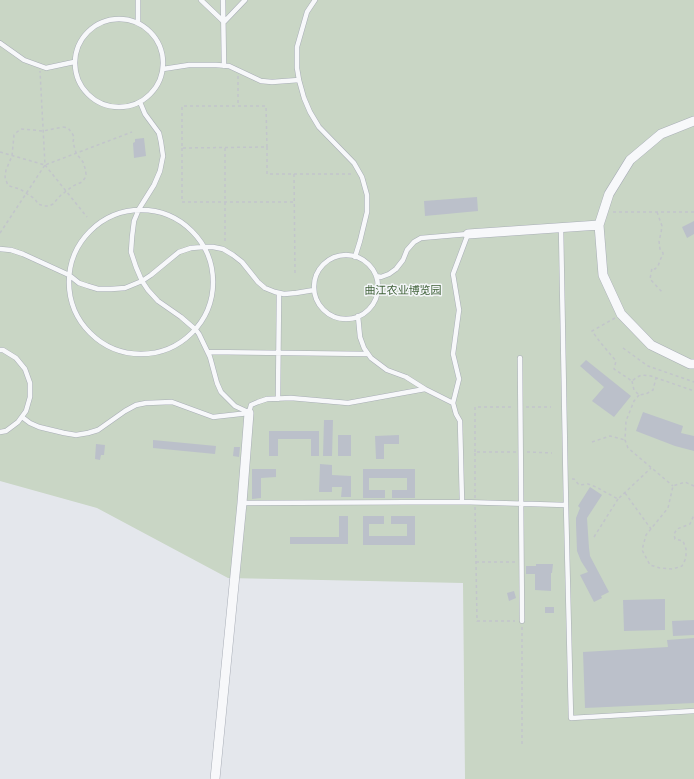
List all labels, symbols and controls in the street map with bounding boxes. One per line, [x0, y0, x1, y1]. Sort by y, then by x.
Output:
park label: 曲江农业博览园 [365, 284, 441, 298]

